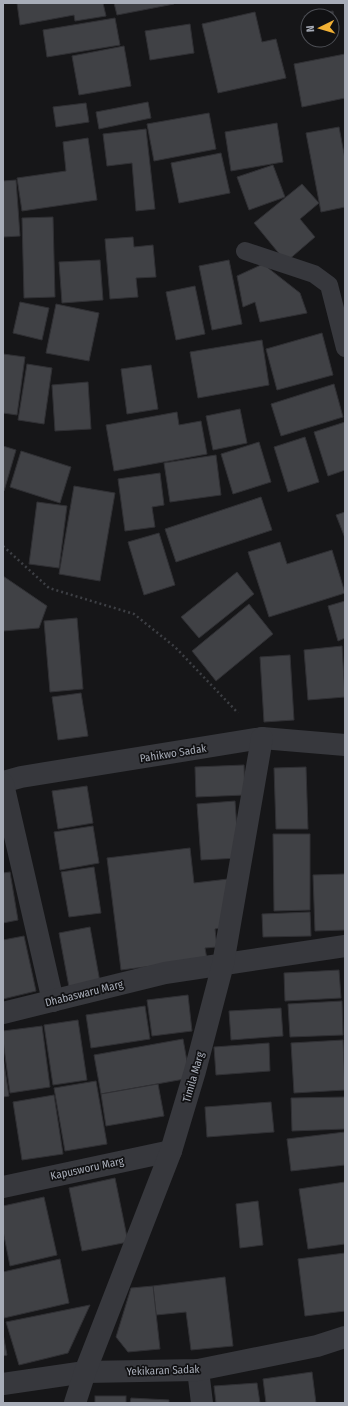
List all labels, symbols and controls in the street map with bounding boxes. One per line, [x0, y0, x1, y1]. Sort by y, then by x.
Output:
north arrow [300, 8, 340, 48]
text: N [304, 25, 317, 33]
street label: Pahikwo Sadak [139, 742, 208, 765]
street label: Dhabaswaru Marg [44, 977, 125, 1009]
street label: Timila Marg [180, 1050, 207, 1104]
street label: Kapusworu Marg [49, 1154, 126, 1183]
street label: Yekikaran Sadak [126, 1363, 201, 1378]

